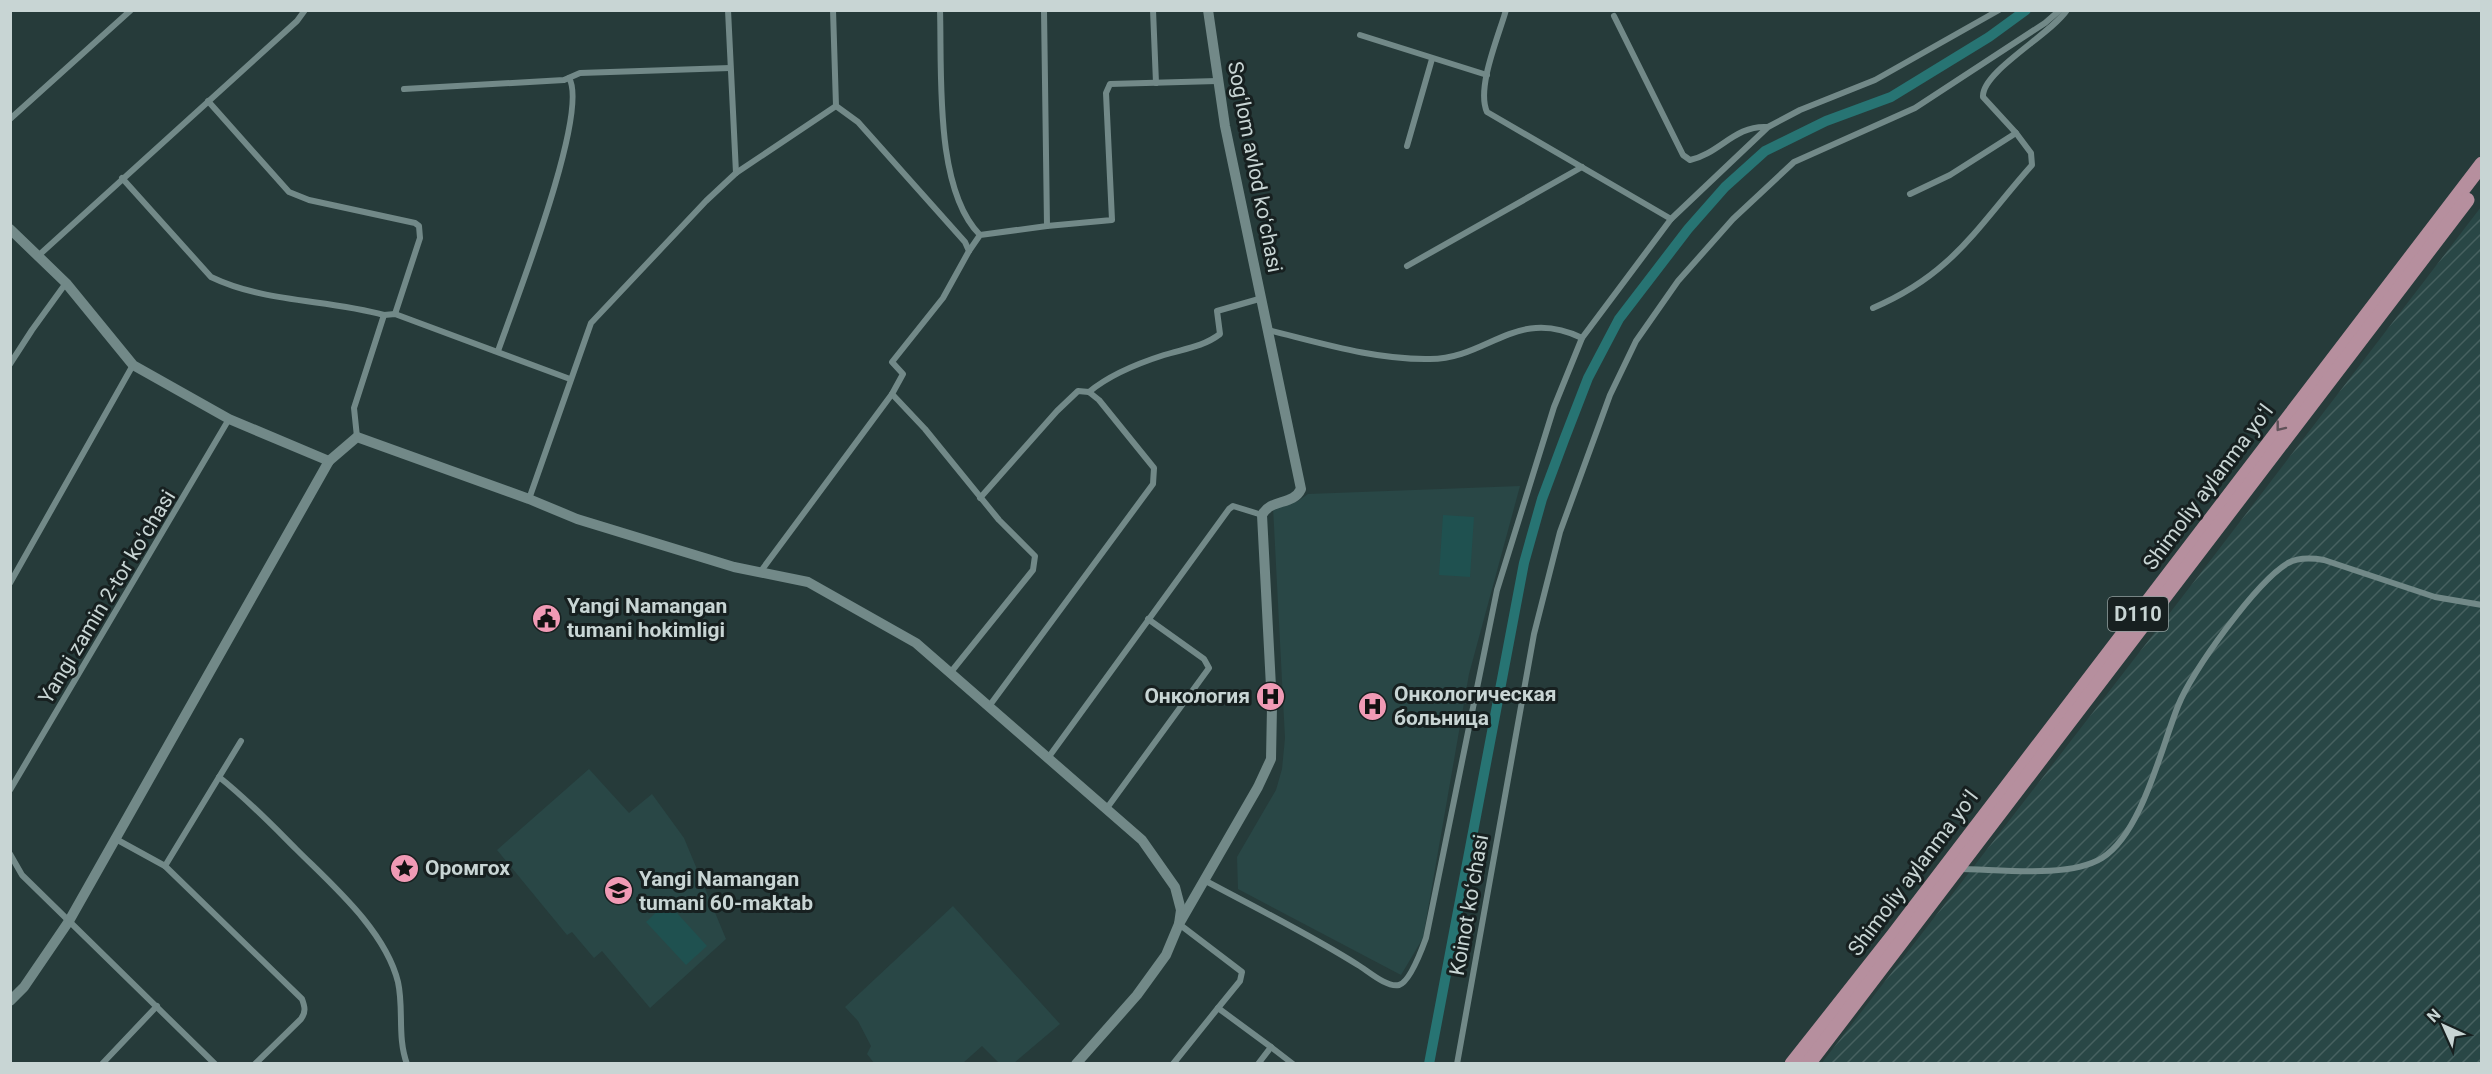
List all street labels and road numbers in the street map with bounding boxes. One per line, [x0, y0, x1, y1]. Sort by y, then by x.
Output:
street label: Sogʻlom avlod koʻchasi [1223, 59, 1287, 275]
street label: Shimoliy aylanma yoʻl [2138, 400, 2278, 574]
street label: Yangi zamin 2-tor koʻchasi [34, 486, 180, 708]
road number: D110 [2108, 597, 2168, 631]
street label: Shimoliy aylanma yoʻl [1843, 786, 1983, 960]
street label: Koinot koʻchasi [1445, 833, 1493, 977]

